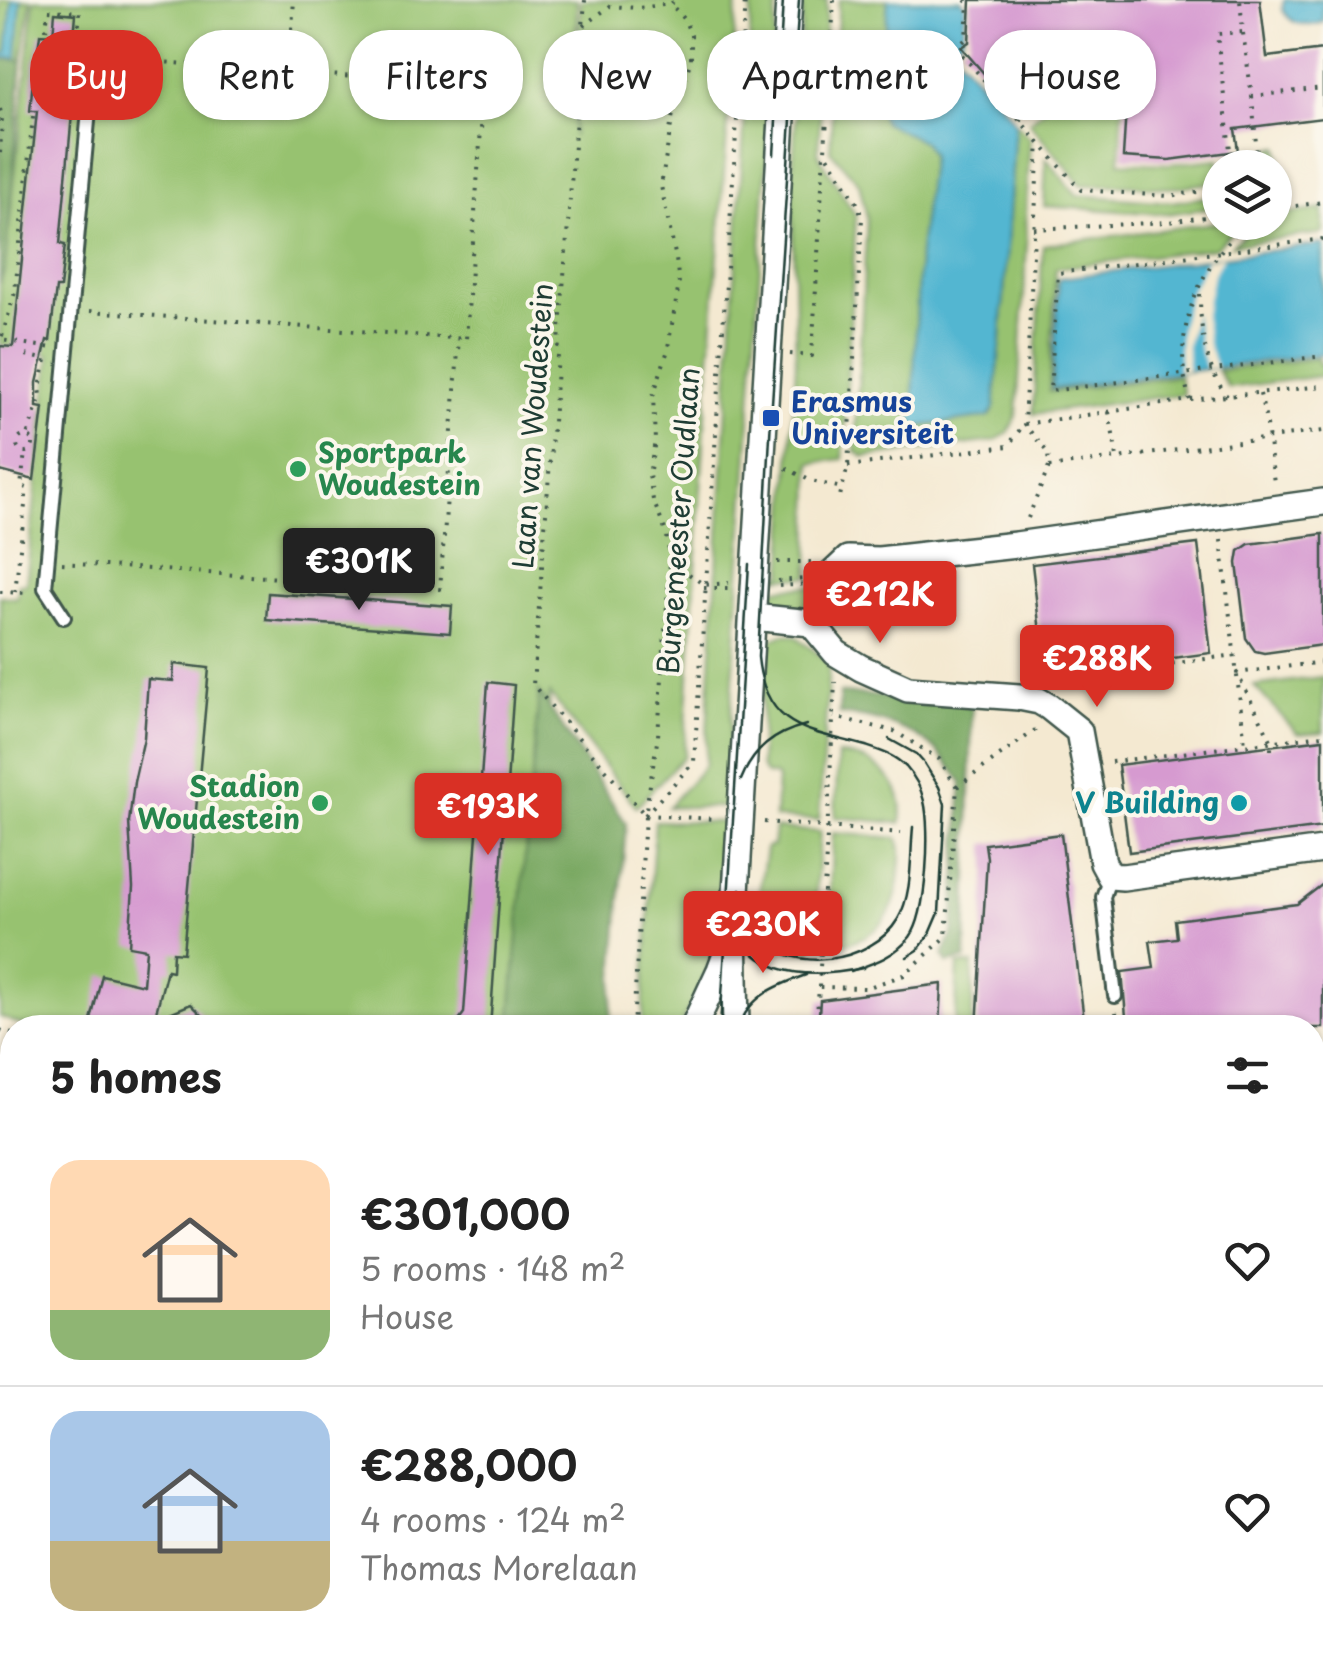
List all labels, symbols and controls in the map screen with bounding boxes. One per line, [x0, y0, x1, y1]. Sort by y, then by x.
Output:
chip: Buy [30, 30, 163, 120]
chip: Rent [183, 30, 329, 120]
chip: Filters [349, 30, 523, 120]
chip: New [543, 30, 687, 120]
chip: Apartment [707, 30, 964, 120]
chip: House [984, 30, 1156, 120]
map controls [1202, 150, 1292, 240]
button: layers [1202, 150, 1292, 240]
street label: Laan van Woudestein [500, 282, 563, 570]
street label: Burgemeester Oudlaan [645, 366, 710, 676]
place label: Erasmus Universiteit [791, 379, 954, 454]
marker: Erasmus Universiteit [760, 407, 782, 429]
place label: Sportpark Woudestein [318, 430, 481, 505]
marker: Sportpark Woudestein [287, 458, 309, 480]
pin: €301K [289, 528, 429, 613]
text: €301K [305, 536, 413, 584]
pin: €212K [810, 561, 950, 646]
text: €212K [825, 569, 935, 617]
pin: €288K [1027, 625, 1167, 710]
text: €288K [1042, 633, 1152, 681]
place label: Stadion Woudestein [137, 764, 300, 839]
pin: €193K [418, 773, 558, 858]
place label: V Building [1075, 780, 1219, 823]
text: €193K [437, 781, 539, 829]
marker: Stadion Woudestein [309, 792, 331, 814]
marker: V Building [1228, 792, 1250, 814]
pin: €230K [693, 891, 833, 976]
text: €230K [705, 899, 821, 947]
text: 5 homes [50, 1044, 222, 1107]
icon: filters [1220, 1048, 1275, 1103]
text: €301,000 [360, 1181, 570, 1244]
icon: home [130, 1200, 250, 1320]
icon: heart [1220, 1233, 1275, 1288]
text: 5 rooms · 148 m² [360, 1244, 625, 1292]
text: House [360, 1292, 454, 1340]
text: €288,000 [360, 1432, 577, 1495]
icon: home [130, 1451, 250, 1571]
icon: heart [1220, 1484, 1275, 1539]
text: 4 rooms · 124 m² [360, 1495, 626, 1543]
text: Thomas Morelaan [360, 1543, 638, 1591]

